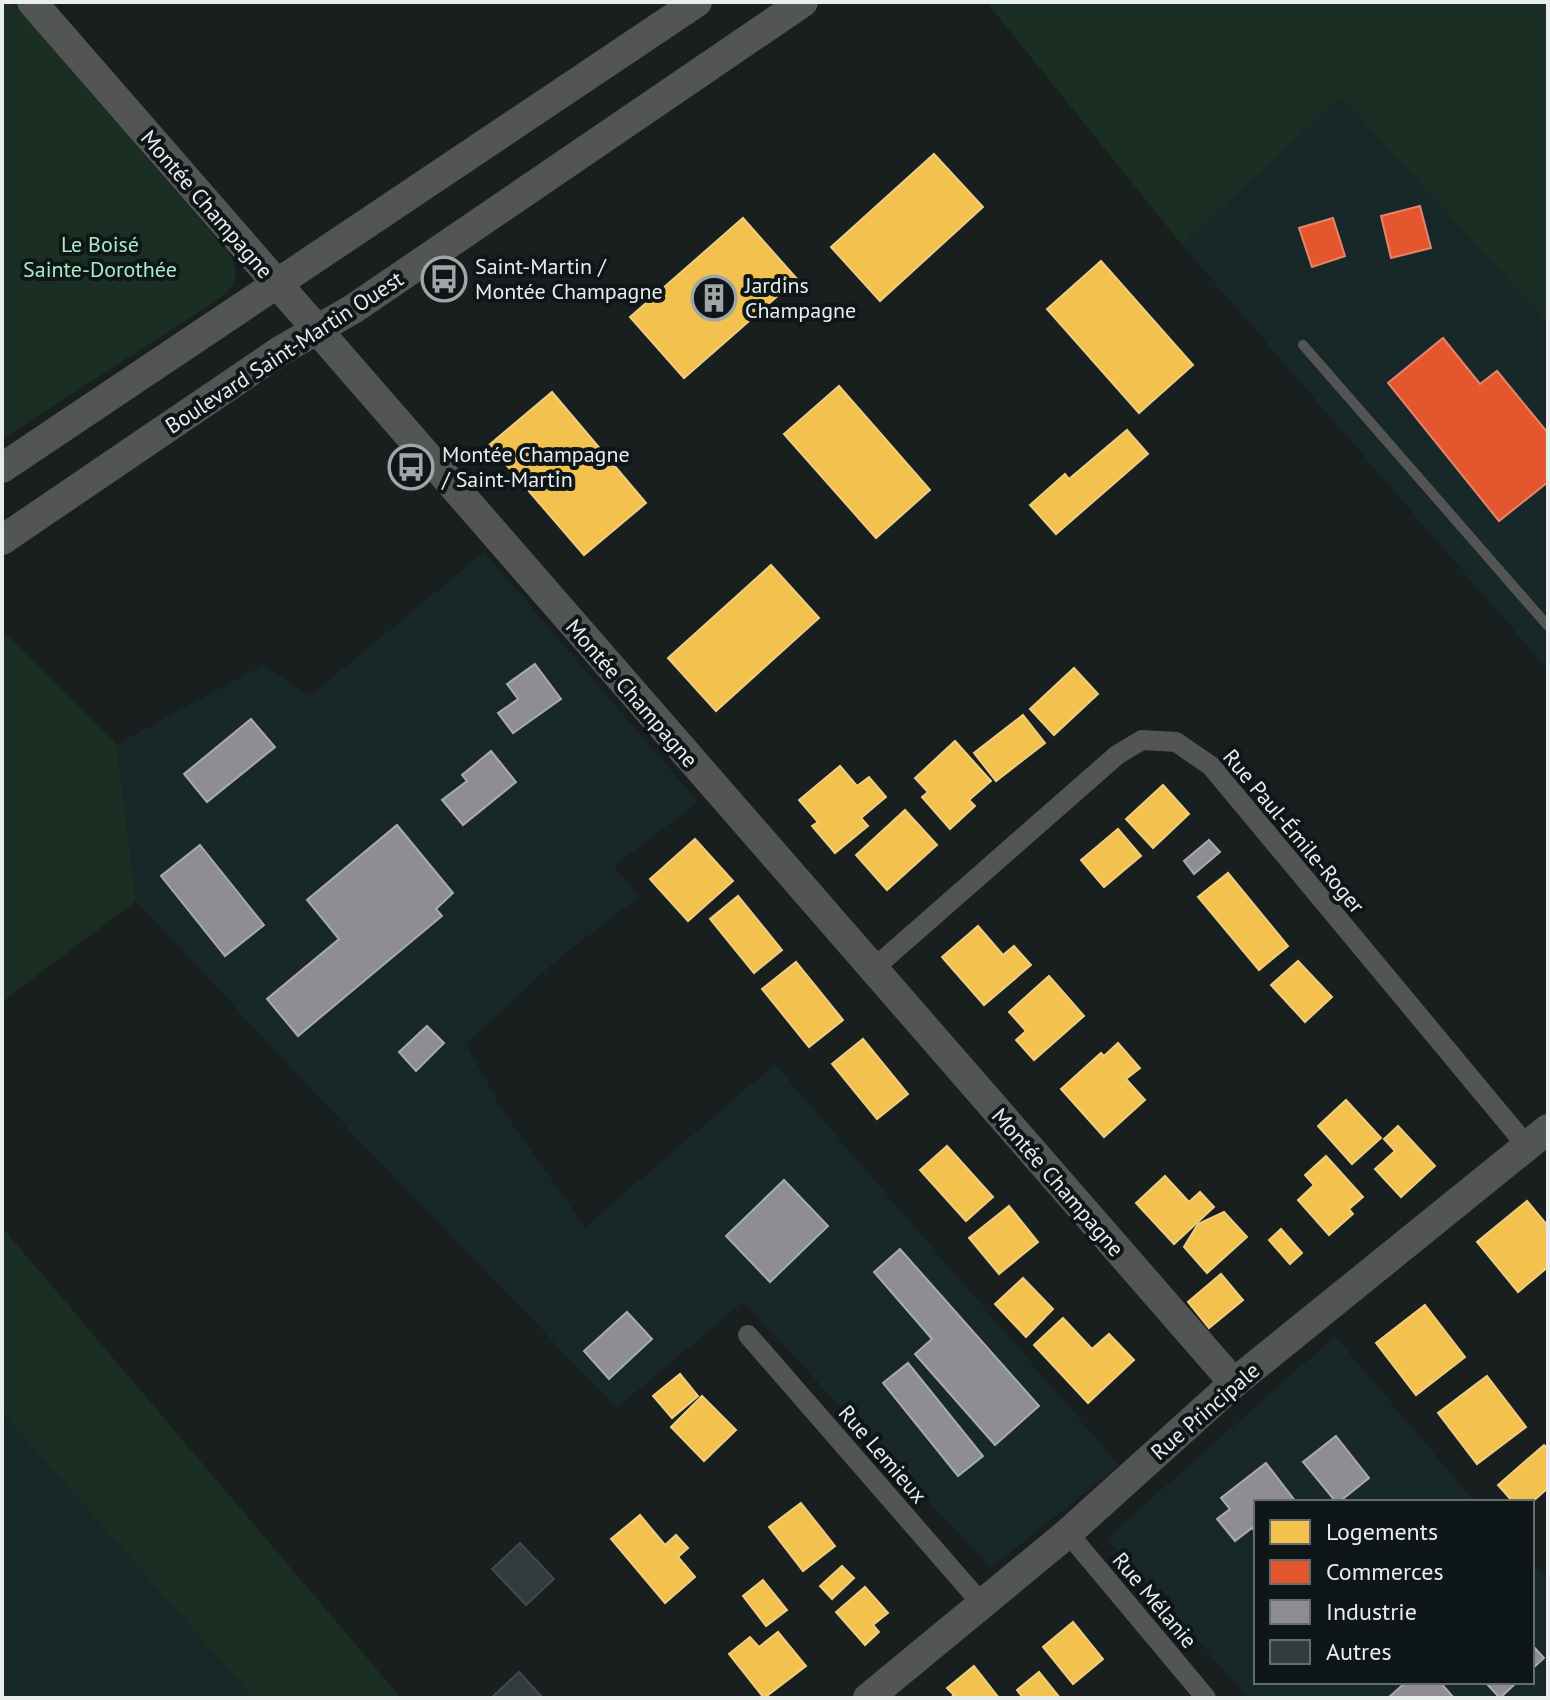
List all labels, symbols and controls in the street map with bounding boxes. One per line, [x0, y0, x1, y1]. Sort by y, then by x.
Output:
street label: Montée Champagne [135, 124, 279, 284]
park label: Le Boisé Sainte-Dorothée [23, 230, 177, 283]
place label: Saint-Martin / Montée Champagne [475, 252, 663, 305]
bus stop icon: Saint-Martin / Montée Champagne [420, 255, 468, 303]
street label: Boulevard Saint-Martin Ouest [160, 264, 409, 439]
place label: Jardins Champagne [744, 271, 856, 324]
building icon: Jardins Champagne [690, 274, 738, 322]
place label: Montée Champagne / Saint-Martin [441, 440, 630, 493]
bus stop icon: Montée Champagne / Saint-Martin [387, 443, 435, 491]
street label: Montée Champagne [560, 613, 704, 773]
street label: Rue Paul-Émile-Roger [1217, 743, 1371, 919]
street label: Montée Champagne [986, 1102, 1130, 1262]
street label: Rue Principale [1145, 1356, 1265, 1466]
street label: Rue Lemieux [833, 1399, 933, 1509]
legend [1254, 1500, 1534, 1684]
text: Logements [1326, 1516, 1438, 1547]
street label: Rue Mélanie [1107, 1546, 1203, 1654]
text: Commerces [1326, 1556, 1444, 1587]
text: Industrie [1326, 1596, 1417, 1627]
text: Autres [1326, 1636, 1392, 1667]

